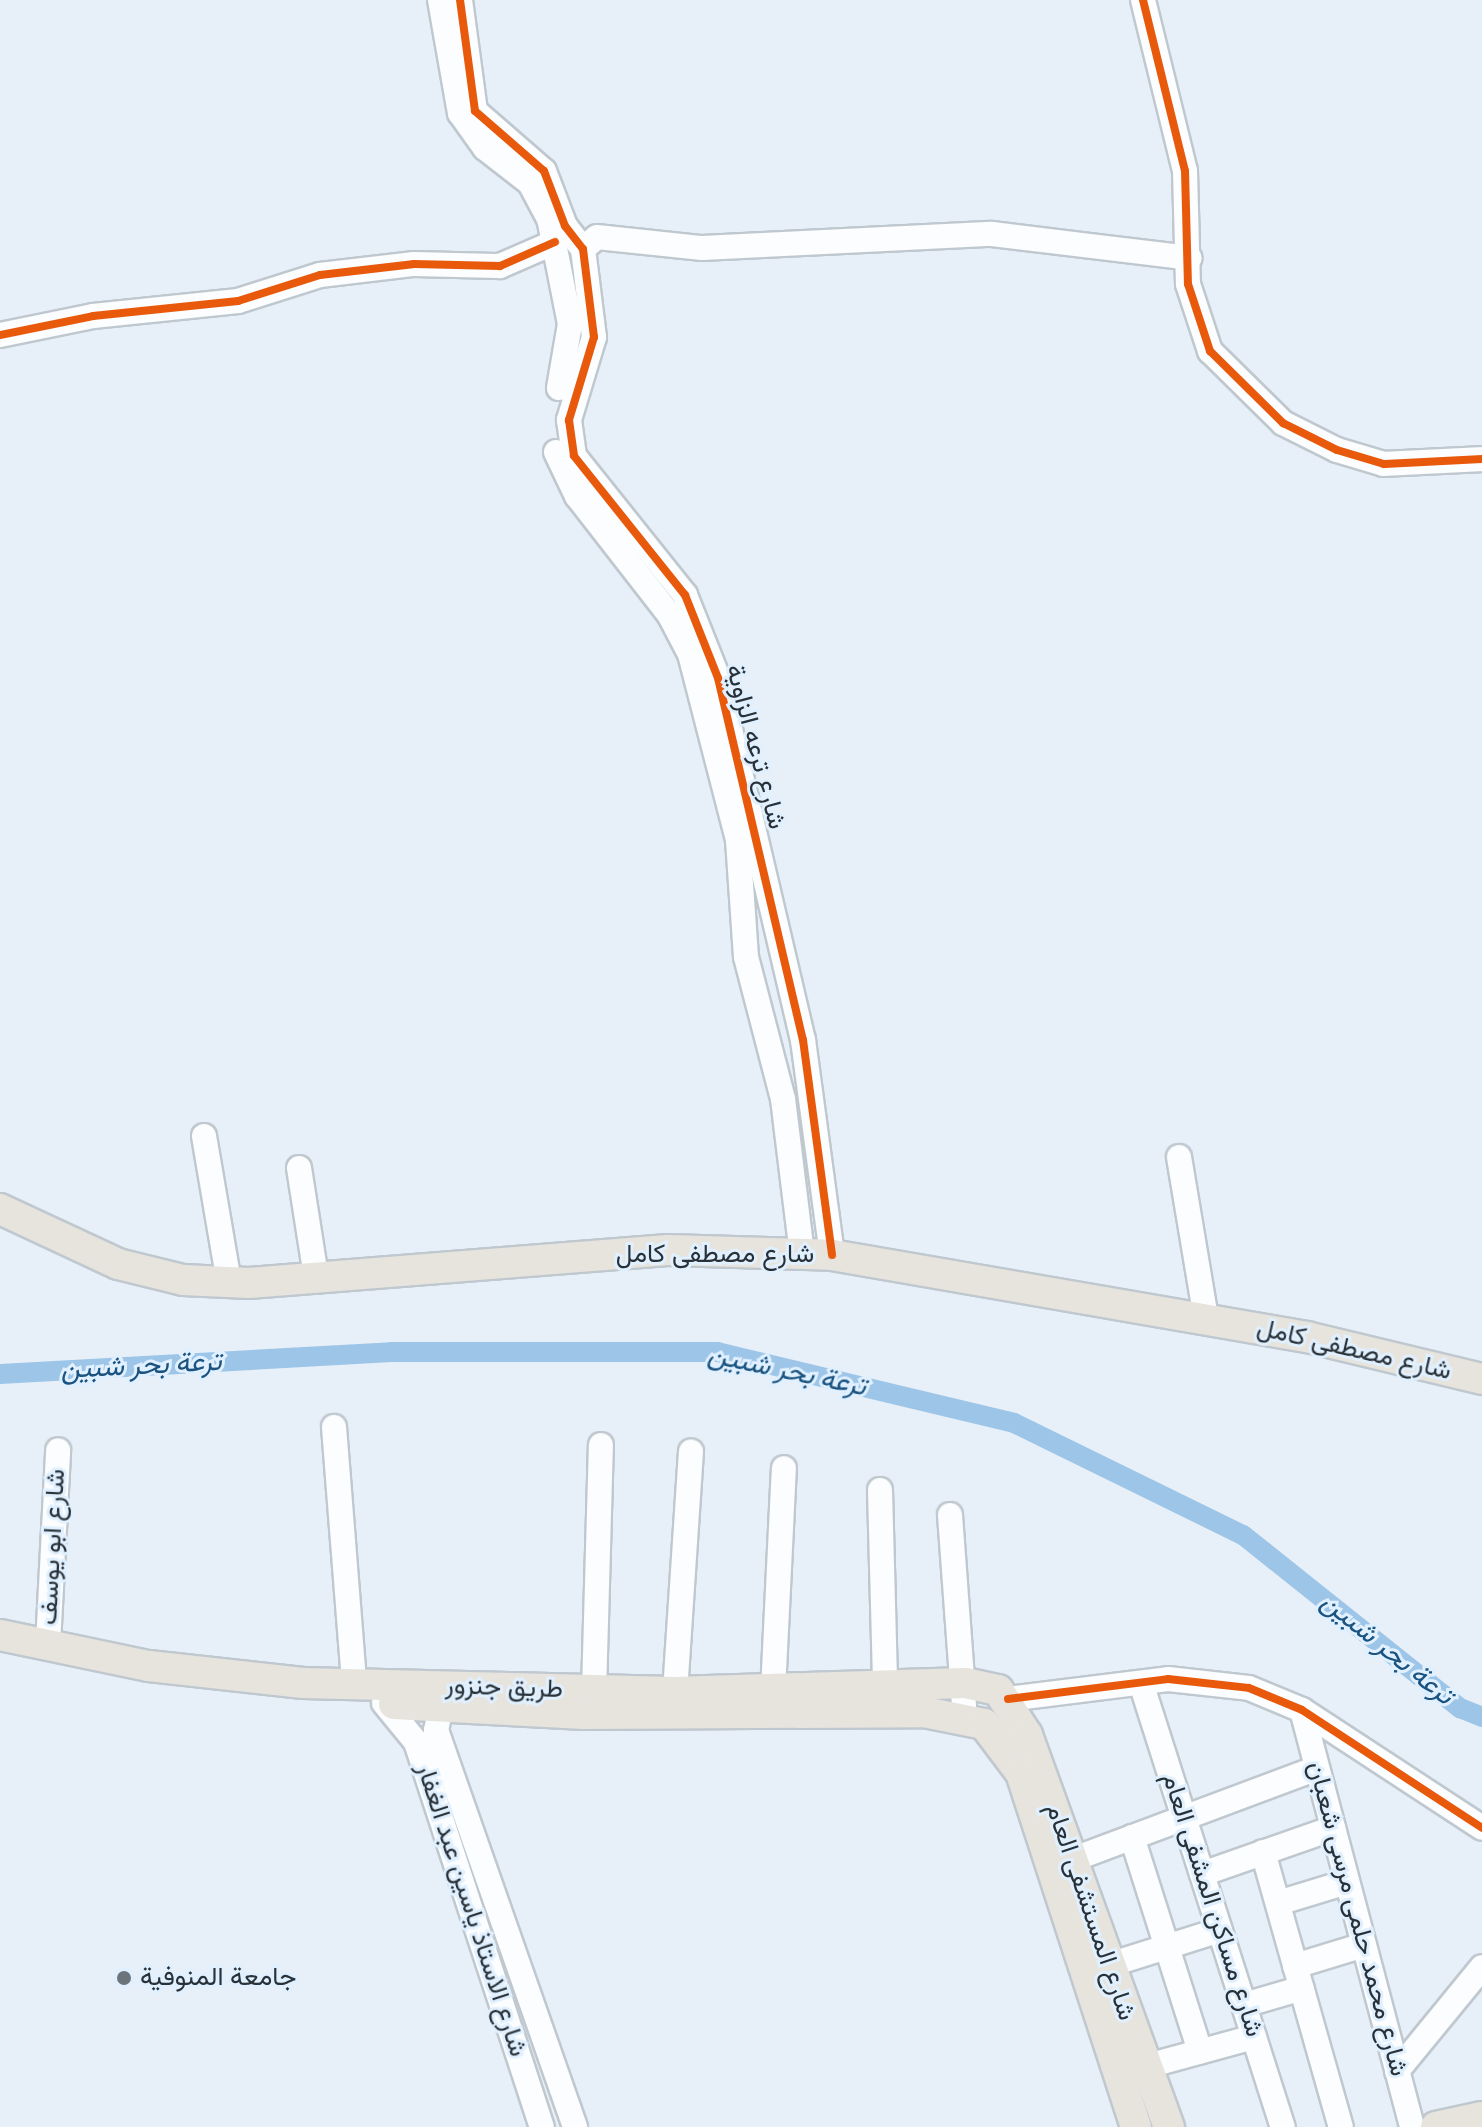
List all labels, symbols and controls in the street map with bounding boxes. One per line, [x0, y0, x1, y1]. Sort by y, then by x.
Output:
street label: شارع ترعه الزاوية [718, 661, 792, 833]
street label: شارع مصطفى كامل [616, 1239, 814, 1271]
street label: شارع مصطفى كامل [1254, 1312, 1454, 1388]
water label: ترعة بحر شبين [705, 1338, 869, 1404]
water label: ترعة بحر شبين [60, 1345, 222, 1387]
street label: شارع ابو يوسف [33, 1468, 73, 1626]
water label: ترعة بحر شبين [1314, 1585, 1460, 1713]
street label: طريق جنزور [445, 1670, 563, 1706]
street label: شارع محمد حلمى مرسى شعبان [1300, 1758, 1414, 2080]
street label: شارع الاستاذ ياسين عبد الغفار [409, 1759, 533, 2061]
street label: شارع مساكن المشفى العام [1155, 1769, 1269, 2041]
street label: شارع المستشفى العام [1038, 1799, 1142, 2025]
place label: جامعة المنوفية [140, 1962, 296, 1994]
marker: جامعة المنوفية [115, 1969, 133, 1987]

